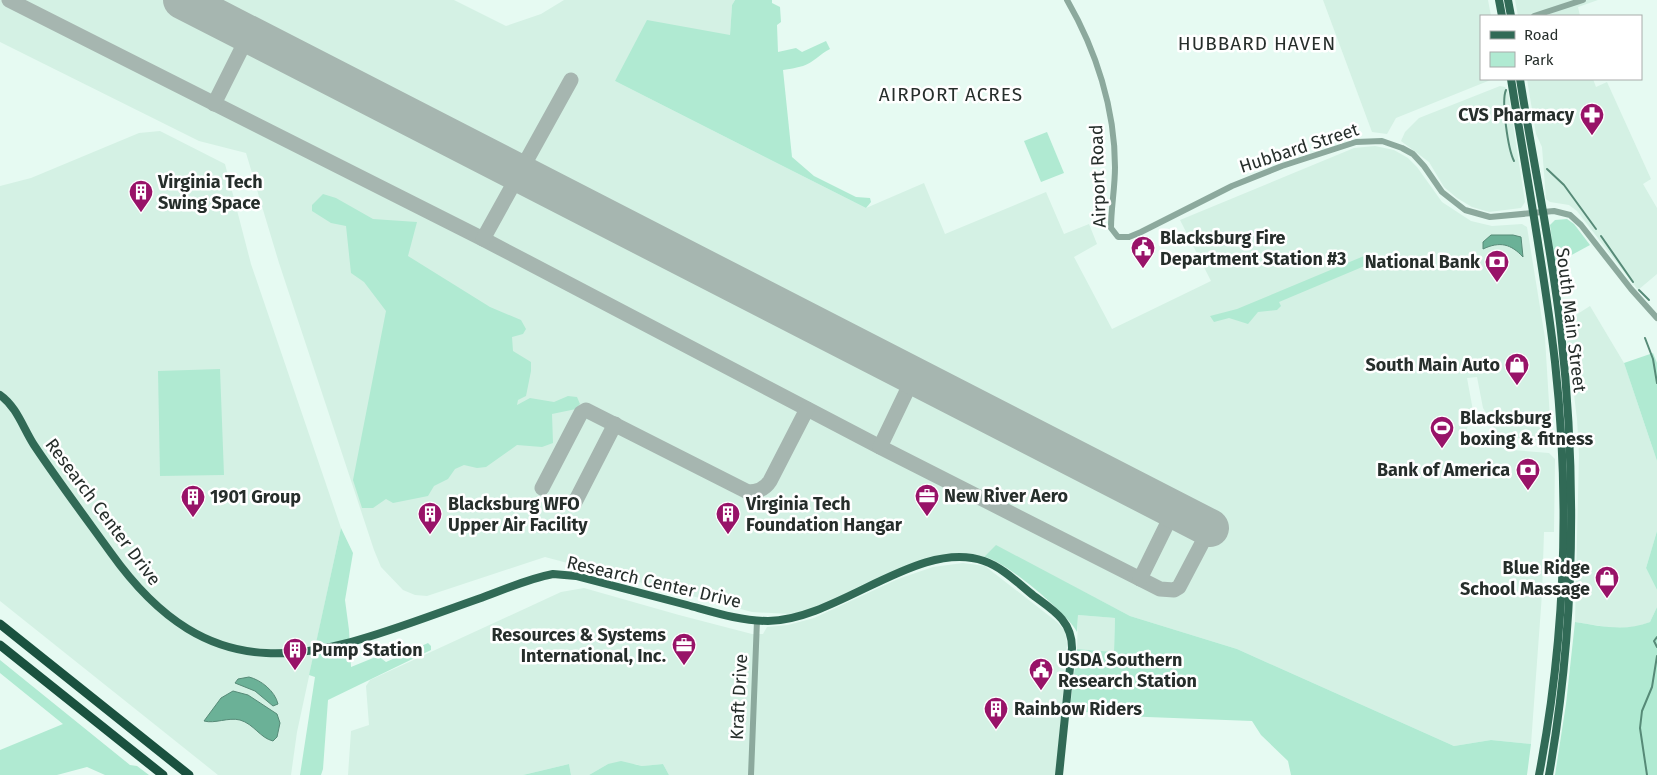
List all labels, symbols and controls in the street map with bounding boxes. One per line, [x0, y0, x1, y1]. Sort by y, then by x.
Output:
legend [1480, 15, 1642, 80]
text: Road [1524, 26, 1559, 44]
district label: HUBBARD HAVEN [1178, 32, 1336, 55]
text: Park [1524, 51, 1554, 69]
district label: AIRPORT ACRES [879, 83, 1023, 106]
pharmacy icon: CVS Pharmacy [1579, 102, 1605, 136]
place label: CVS Pharmacy [1458, 104, 1575, 126]
street label: Hubbard Street [1236, 118, 1362, 178]
street label: Airport Road [1085, 124, 1111, 228]
place label: Virginia Tech Swing Space [157, 171, 263, 214]
building icon: Virginia Tech Swing Space [128, 179, 154, 213]
place label: Blacksburg Fire Department Station #3 [1160, 227, 1346, 270]
public building icon: Blacksburg Fire Department Station #3 [1130, 235, 1156, 269]
street label: South Main Street [1551, 246, 1591, 394]
bank icon: National Bank [1484, 249, 1510, 283]
place label: National Bank [1365, 251, 1481, 273]
shop icon: South Main Auto [1504, 352, 1530, 386]
place label: South Main Auto [1366, 354, 1500, 376]
place label: Blacksburg boxing & fitness [1460, 407, 1593, 450]
sports icon: Blacksburg boxing & fitness [1429, 415, 1455, 449]
street label: Research Center Drive [40, 434, 166, 590]
bank icon: Bank of America [1515, 457, 1541, 491]
place label: Bank of America [1377, 459, 1510, 481]
office icon: New River Aero [914, 483, 940, 517]
building icon: 1901 Group [180, 484, 206, 518]
place label: New River Aero [944, 485, 1068, 507]
place label: 1901 Group [210, 486, 301, 508]
place label: Blacksburg WFO Upper Air Facility [448, 493, 588, 536]
place label: Virginia Tech Foundation Hangar [745, 493, 903, 536]
building icon: Blacksburg WFO Upper Air Facility [417, 501, 443, 535]
building icon: Virginia Tech Foundation Hangar [715, 501, 741, 535]
street label: Research Center Drive [564, 551, 744, 613]
place label: Blue Ridge School Massage [1460, 557, 1590, 600]
shop icon: Blue Ridge School Massage [1594, 565, 1620, 599]
place label: Resources & Systems International, Inc. [492, 624, 666, 667]
office icon: Resources & Systems International, Inc. [671, 632, 697, 666]
building icon: Pump Station [282, 637, 308, 671]
place label: Pump Station [312, 639, 423, 661]
place label: USDA Southern Research Station [1058, 649, 1197, 692]
street label: Kraft Drive [726, 653, 752, 741]
public building icon: USDA Southern Research Station [1028, 657, 1054, 691]
building icon: Rainbow Riders [983, 696, 1009, 730]
place label: Rainbow Riders [1014, 698, 1142, 720]

